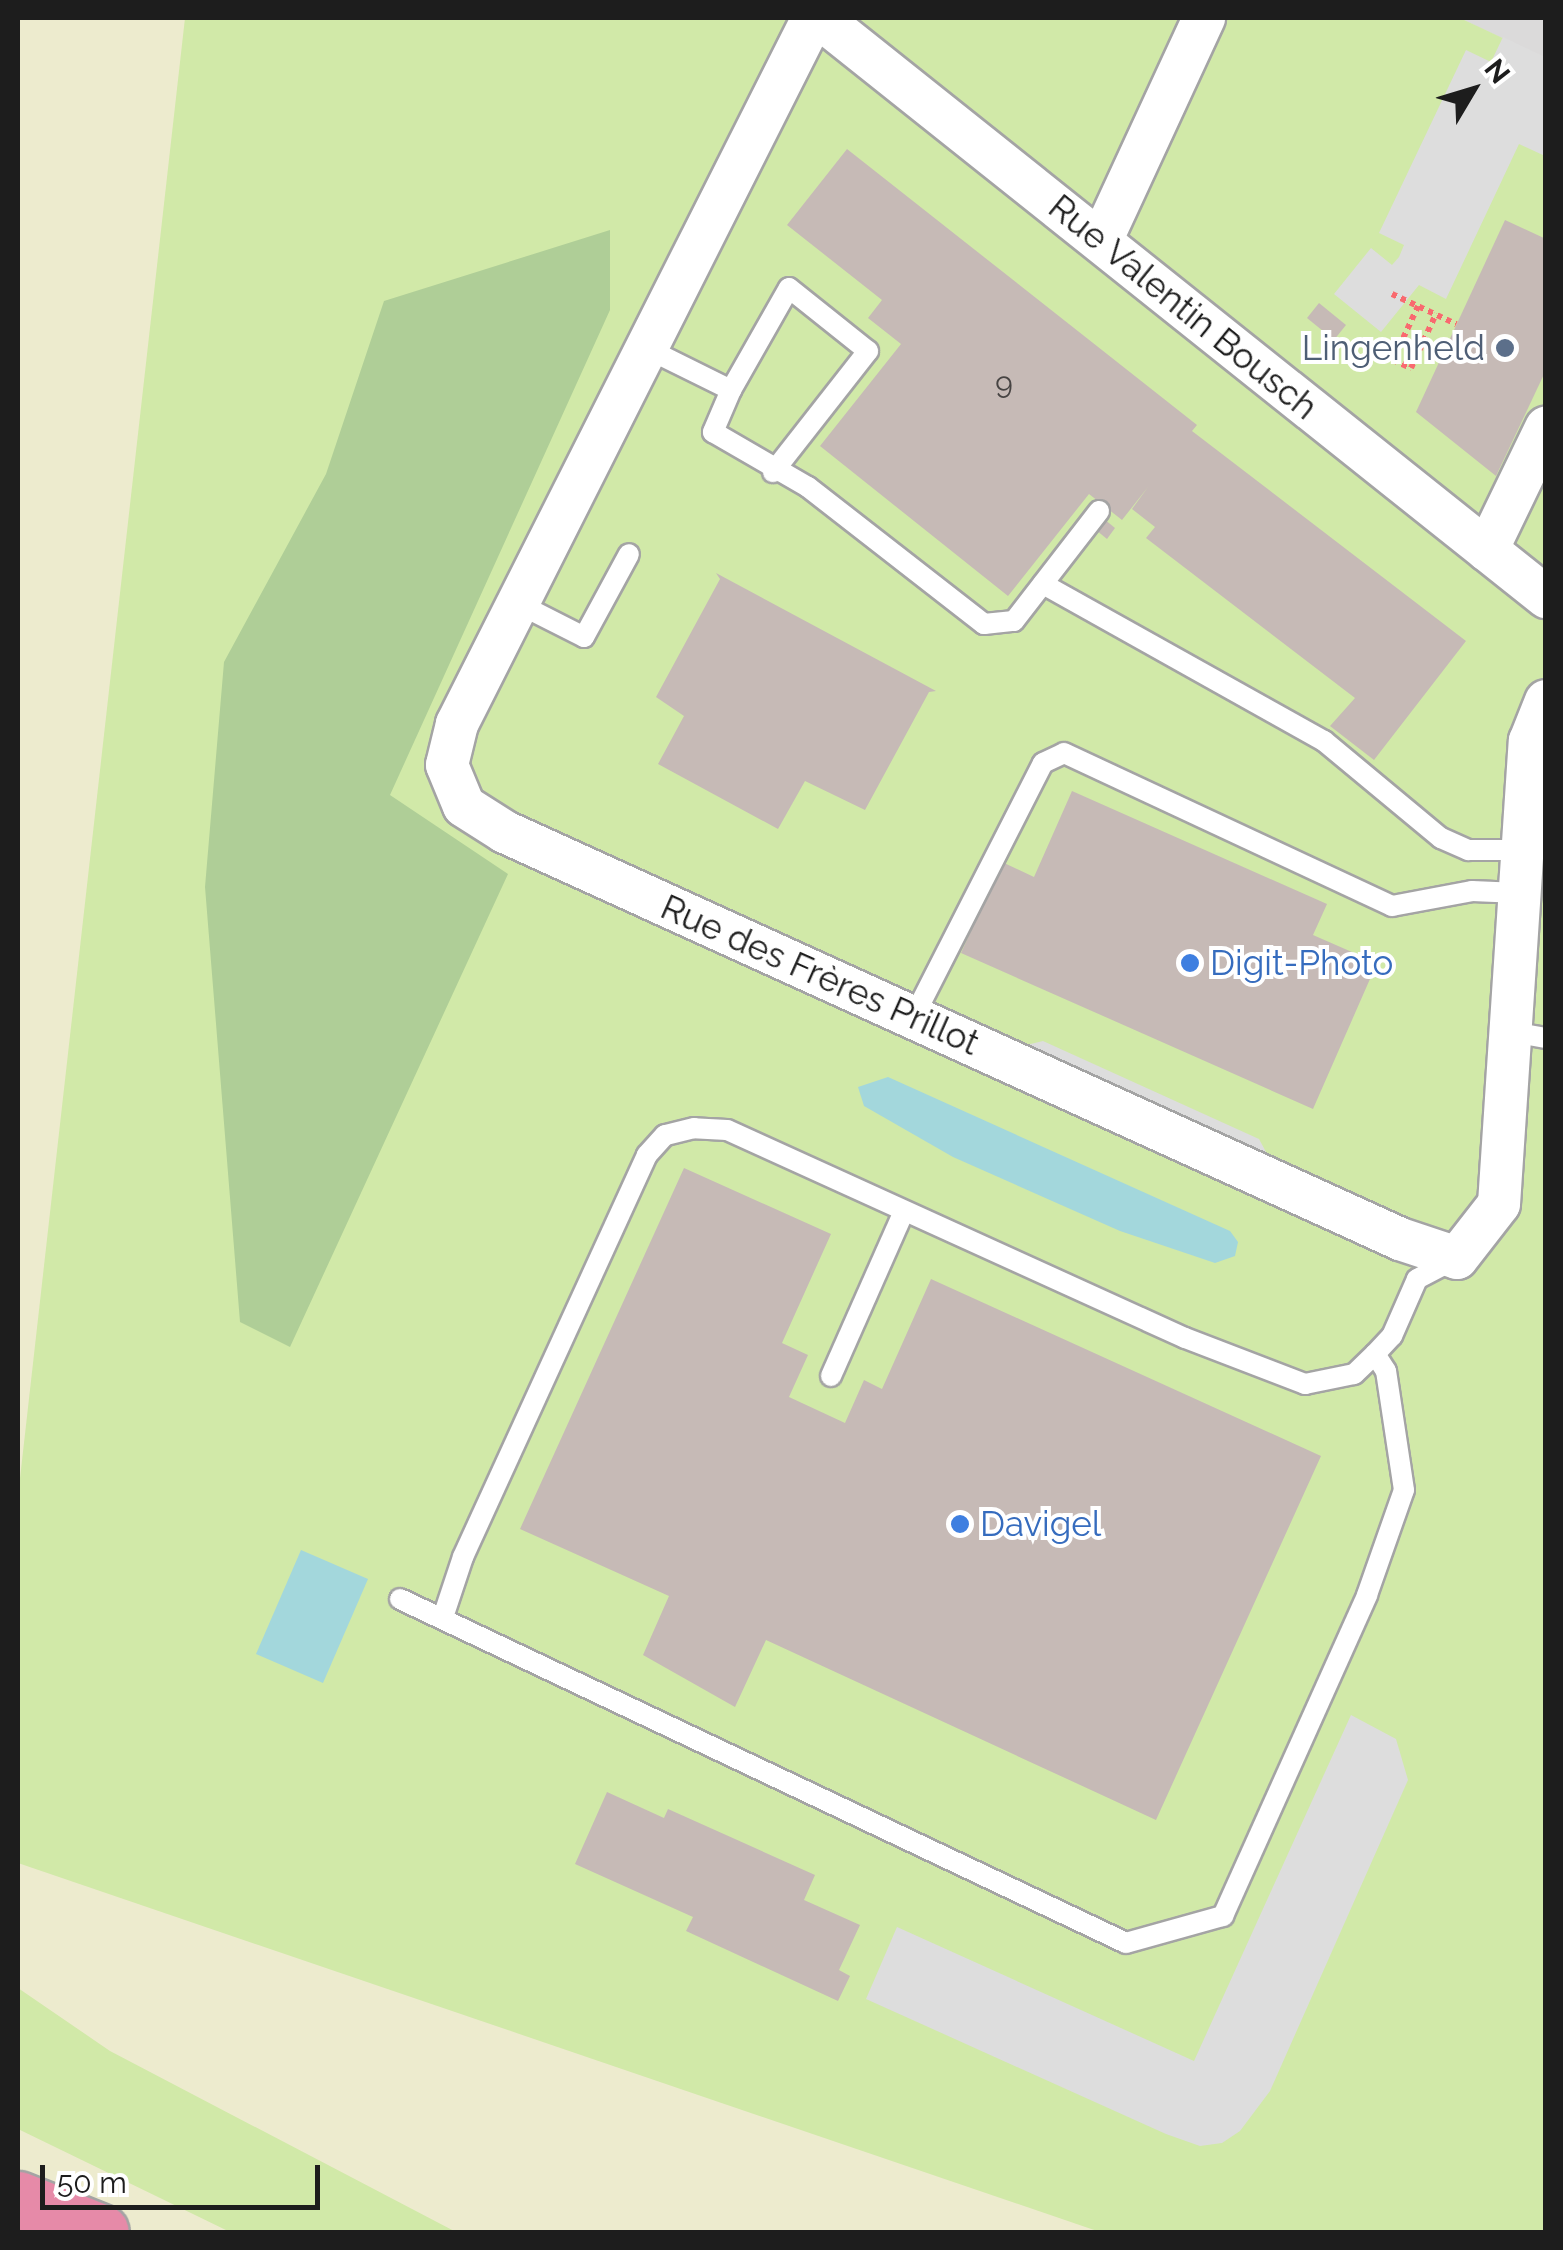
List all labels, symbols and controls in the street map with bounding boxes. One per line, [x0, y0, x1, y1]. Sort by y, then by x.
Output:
north arrow [1423, 40, 1523, 140]
text: N [1477, 53, 1517, 90]
street label: Rue Valentin Bousch [1040, 185, 1326, 429]
place label: Lingenheld [1302, 327, 1485, 369]
marker: Lingenheld [1494, 337, 1516, 359]
house number: 9 [995, 365, 1013, 401]
street label: Rue des Frères Prillot [654, 886, 986, 1064]
place label: Digit-Photo [1210, 942, 1393, 984]
marker: Digit-Photo [1179, 952, 1201, 974]
place label: Davigel [980, 1503, 1101, 1545]
marker: Davigel [949, 1513, 971, 1535]
scale bar [45, 2145, 325, 2207]
text: 50 m [57, 2165, 127, 2200]

